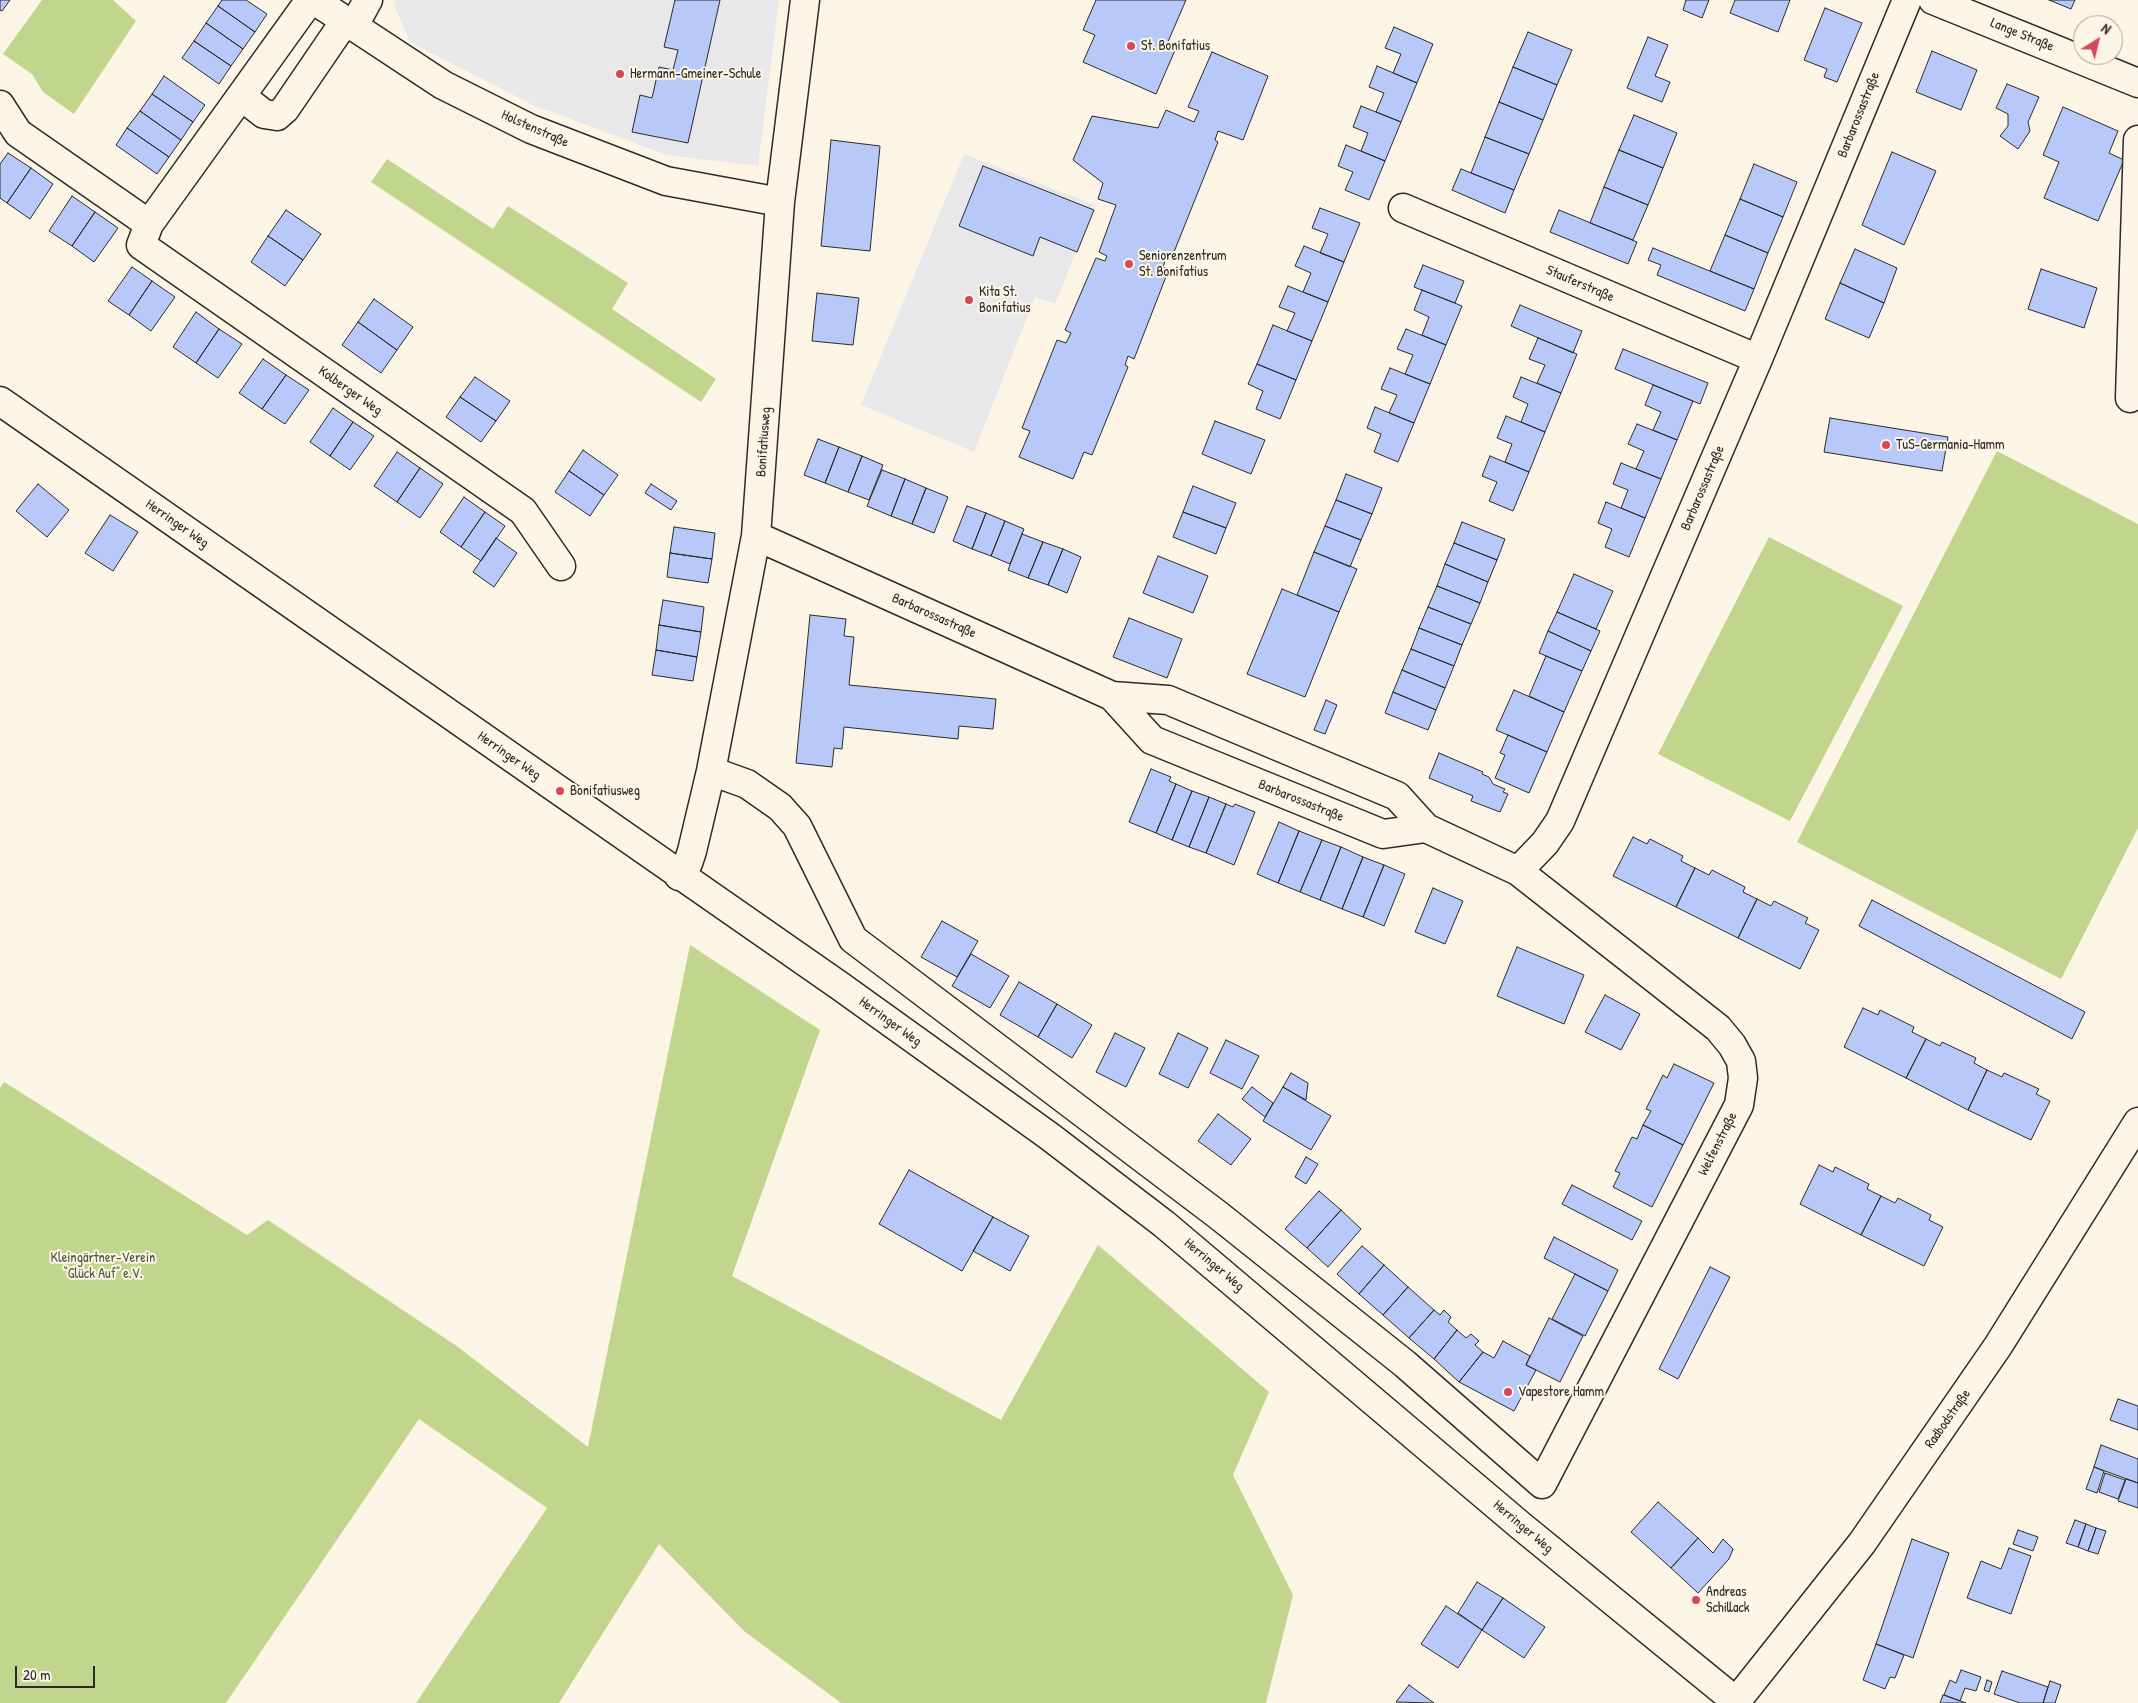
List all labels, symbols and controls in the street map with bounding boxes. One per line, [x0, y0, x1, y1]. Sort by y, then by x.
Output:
street label: Lange Straße [1988, 15, 2056, 55]
north arrow [2073, 15, 2123, 65]
text: N [2098, 18, 2115, 38]
place label: St. Bonifatius [1141, 38, 1210, 54]
marker: St. Bonifatius [1125, 40, 1137, 52]
place label: Hermann-Gmeiner-Schule [630, 66, 761, 82]
marker: Hermann-Gmeiner-Schule [614, 68, 626, 80]
street label: Barbarossastraße [1834, 70, 1884, 160]
street label: Holstenstraße [499, 107, 571, 151]
place label: Seniorenzentrum St. Bonifatius [1139, 248, 1227, 280]
marker: Seniorenzentrum St. Bonifatius [1123, 258, 1135, 270]
street label: Stauferstraße [1543, 262, 1617, 306]
place label: Kita St. Bonifatius [979, 284, 1031, 316]
marker: Kita St. Bonifatius [963, 294, 975, 306]
street label: Kolberger Weg [315, 363, 385, 419]
street label: Bonifatiusweg [753, 407, 775, 477]
place label: TuS-Germania-Hamm [1896, 437, 2005, 453]
marker: TuS-Germania-Hamm [1880, 439, 1892, 451]
street label: Barbarossastraße [1678, 443, 1728, 533]
street label: Herringer Weg [142, 496, 212, 552]
street label: Barbarossastraße [889, 590, 979, 642]
street label: Herringer Weg [474, 728, 544, 784]
street label: Barbarossastraße [1256, 776, 1346, 826]
place label: Bonifatiusweg [570, 783, 640, 799]
marker: Bonifatiusweg [554, 785, 566, 797]
street label: Herringer Weg [855, 994, 925, 1050]
street label: Welfenstraße [1695, 1109, 1741, 1179]
street label: Herringer Weg [1181, 1235, 1247, 1295]
park label: Kleingärtner-Verein “Glück Auf” e.V. [51, 1250, 155, 1282]
place label: Vapestore Hamm [1518, 1384, 1604, 1400]
marker: Vapestore Hamm [1502, 1386, 1514, 1398]
street label: Radbodstraße [1922, 1386, 1974, 1452]
street label: Herringer Weg [1490, 1497, 1556, 1557]
place label: Andreas Schillack [1706, 1584, 1750, 1616]
marker: Andreas Schillack [1690, 1594, 1702, 1606]
scale bar [18, 1656, 98, 1688]
text: 20 m [23, 1664, 50, 1685]

